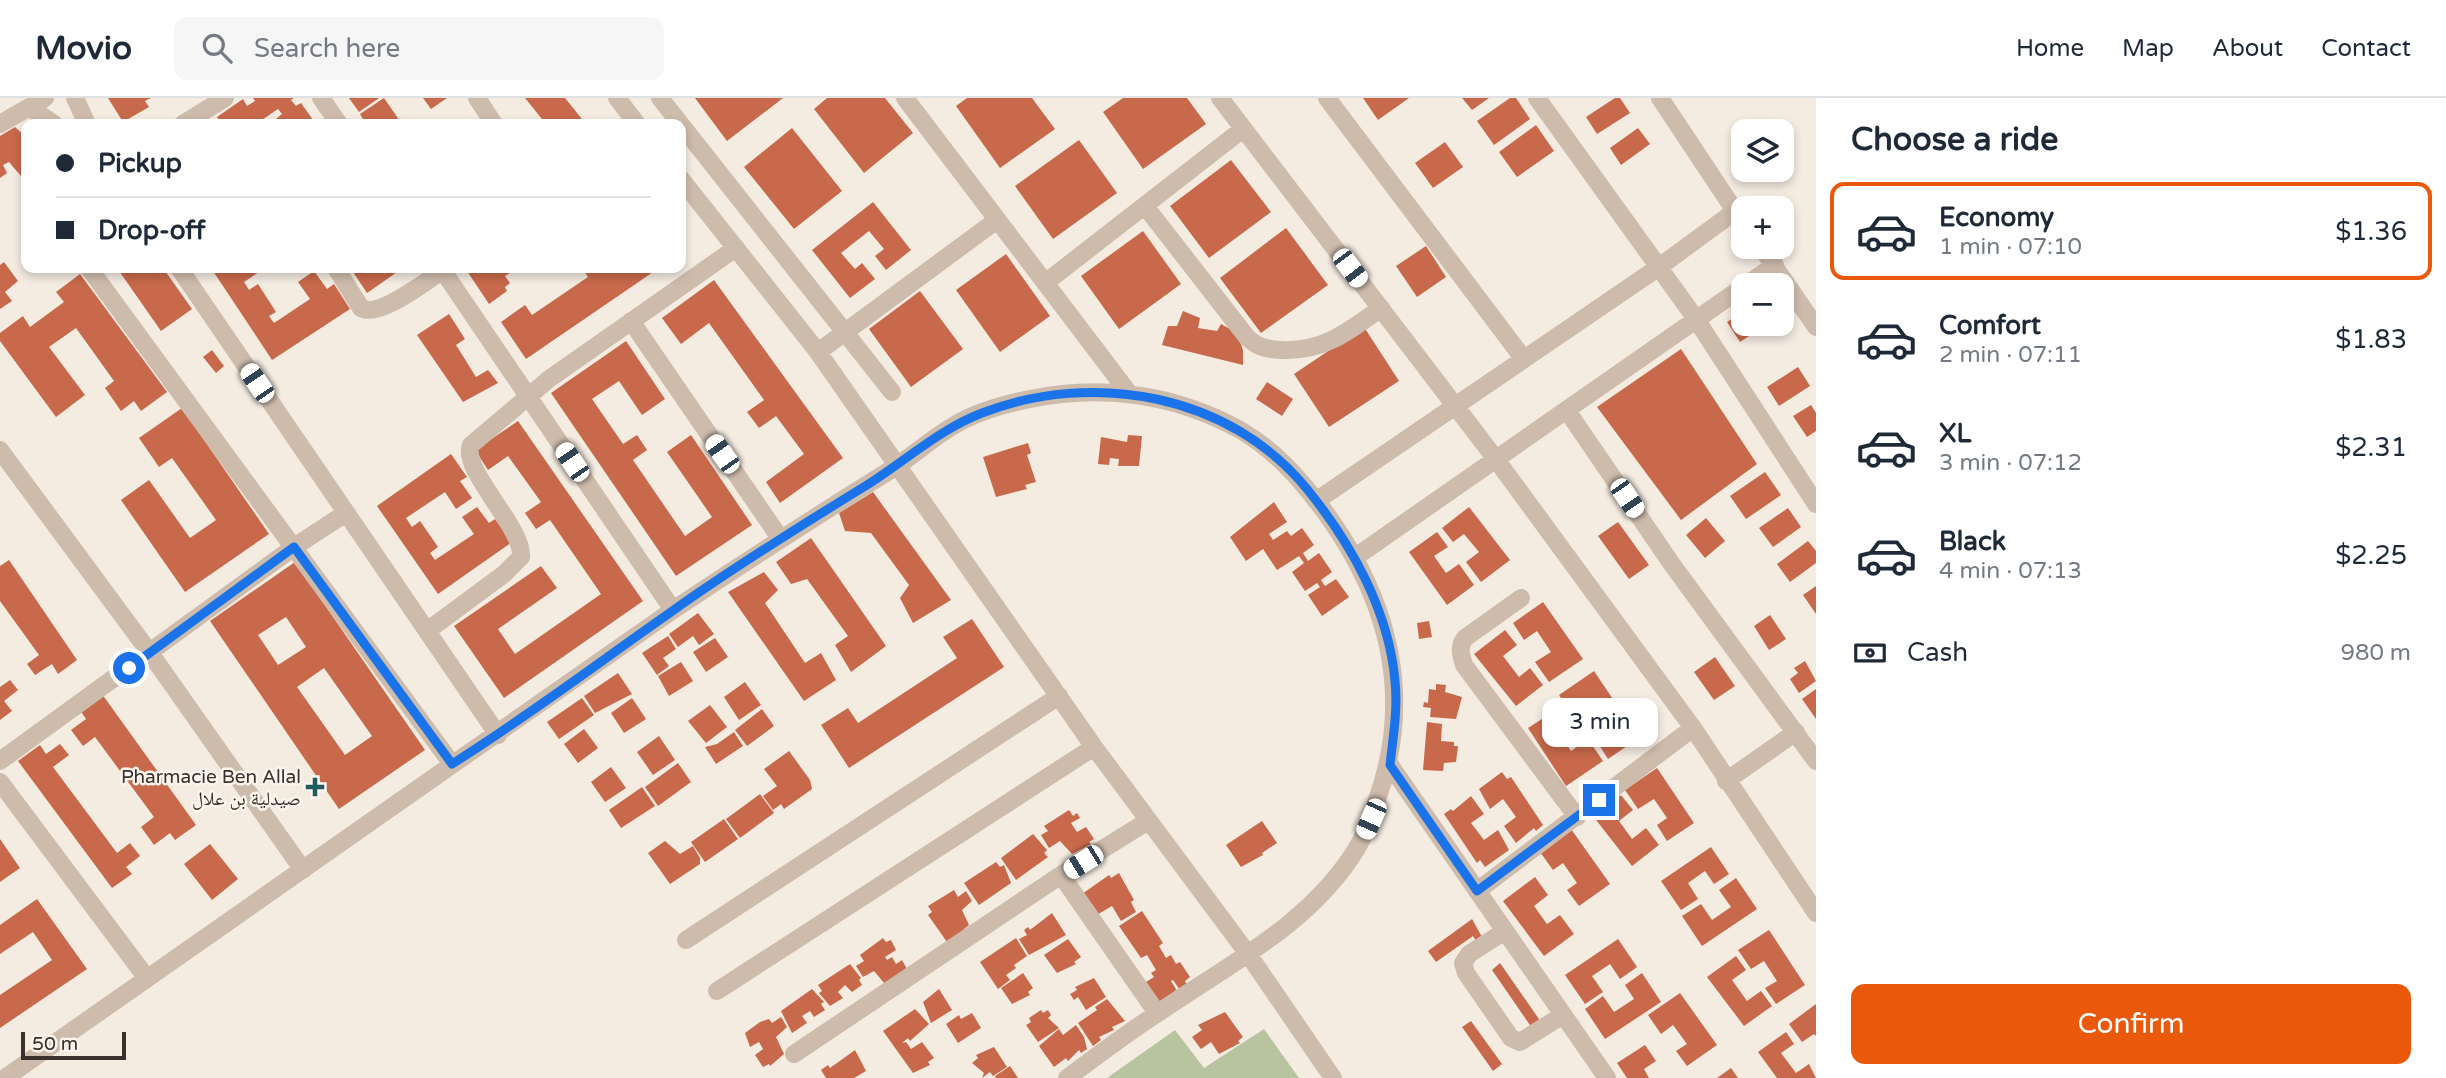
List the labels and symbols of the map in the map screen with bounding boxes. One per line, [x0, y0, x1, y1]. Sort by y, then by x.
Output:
car [1329, 245, 1372, 291]
car [237, 360, 278, 406]
car [702, 431, 743, 477]
car [552, 439, 593, 485]
car [1607, 475, 1648, 521]
route start [113, 652, 145, 684]
callout: 3 min [1541, 698, 1657, 748]
place label: Pharmacie Ben Allal صيدلية بن علال [121, 766, 301, 810]
marker: Pharmacie Ben Allal صيدلية بن علال [307, 779, 323, 795]
route end [1583, 784, 1615, 816]
car [1353, 796, 1390, 842]
car [1060, 842, 1107, 882]
scale bar [21, 1029, 126, 1061]

